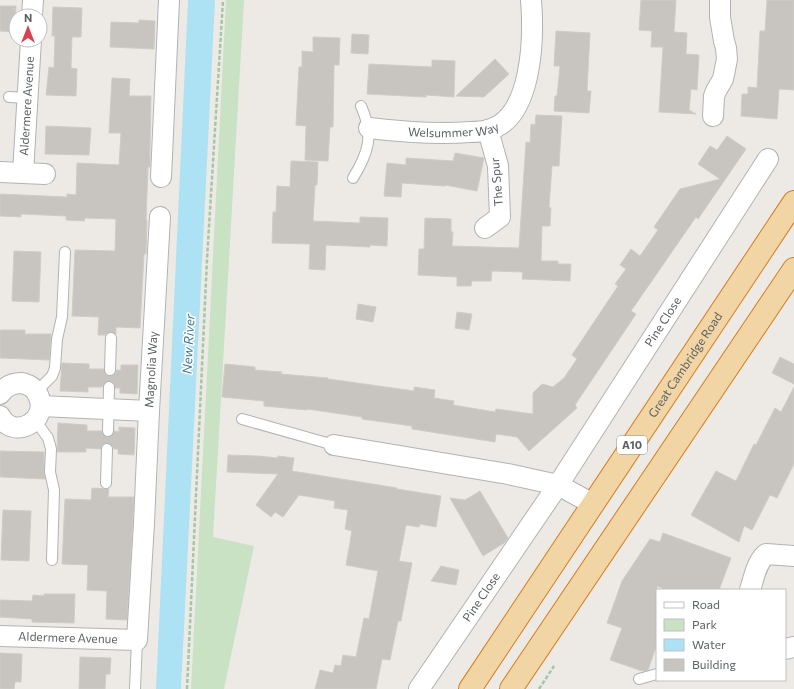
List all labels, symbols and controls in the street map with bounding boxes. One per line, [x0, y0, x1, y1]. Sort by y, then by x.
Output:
north arrow [8, 8, 48, 48]
text: N [24, 11, 32, 24]
street label: Aldermere Avenue [16, 56, 36, 156]
street label: Welsummer Way [408, 119, 501, 139]
street label: The Spur [487, 157, 505, 207]
street label: Pine Close [641, 294, 683, 349]
street label: Great Cambridge Road [645, 309, 725, 420]
water label: New River [178, 313, 198, 374]
street label: Magnolia Way [141, 331, 160, 408]
road number: A10 [617, 436, 647, 454]
street label: Pine Close [459, 569, 502, 624]
legend [656, 589, 786, 681]
text: Road [692, 597, 720, 611]
text: Park [692, 617, 718, 631]
street label: Aldermere Avenue [18, 629, 118, 645]
text: Water [692, 637, 726, 651]
text: Building [692, 657, 736, 671]

